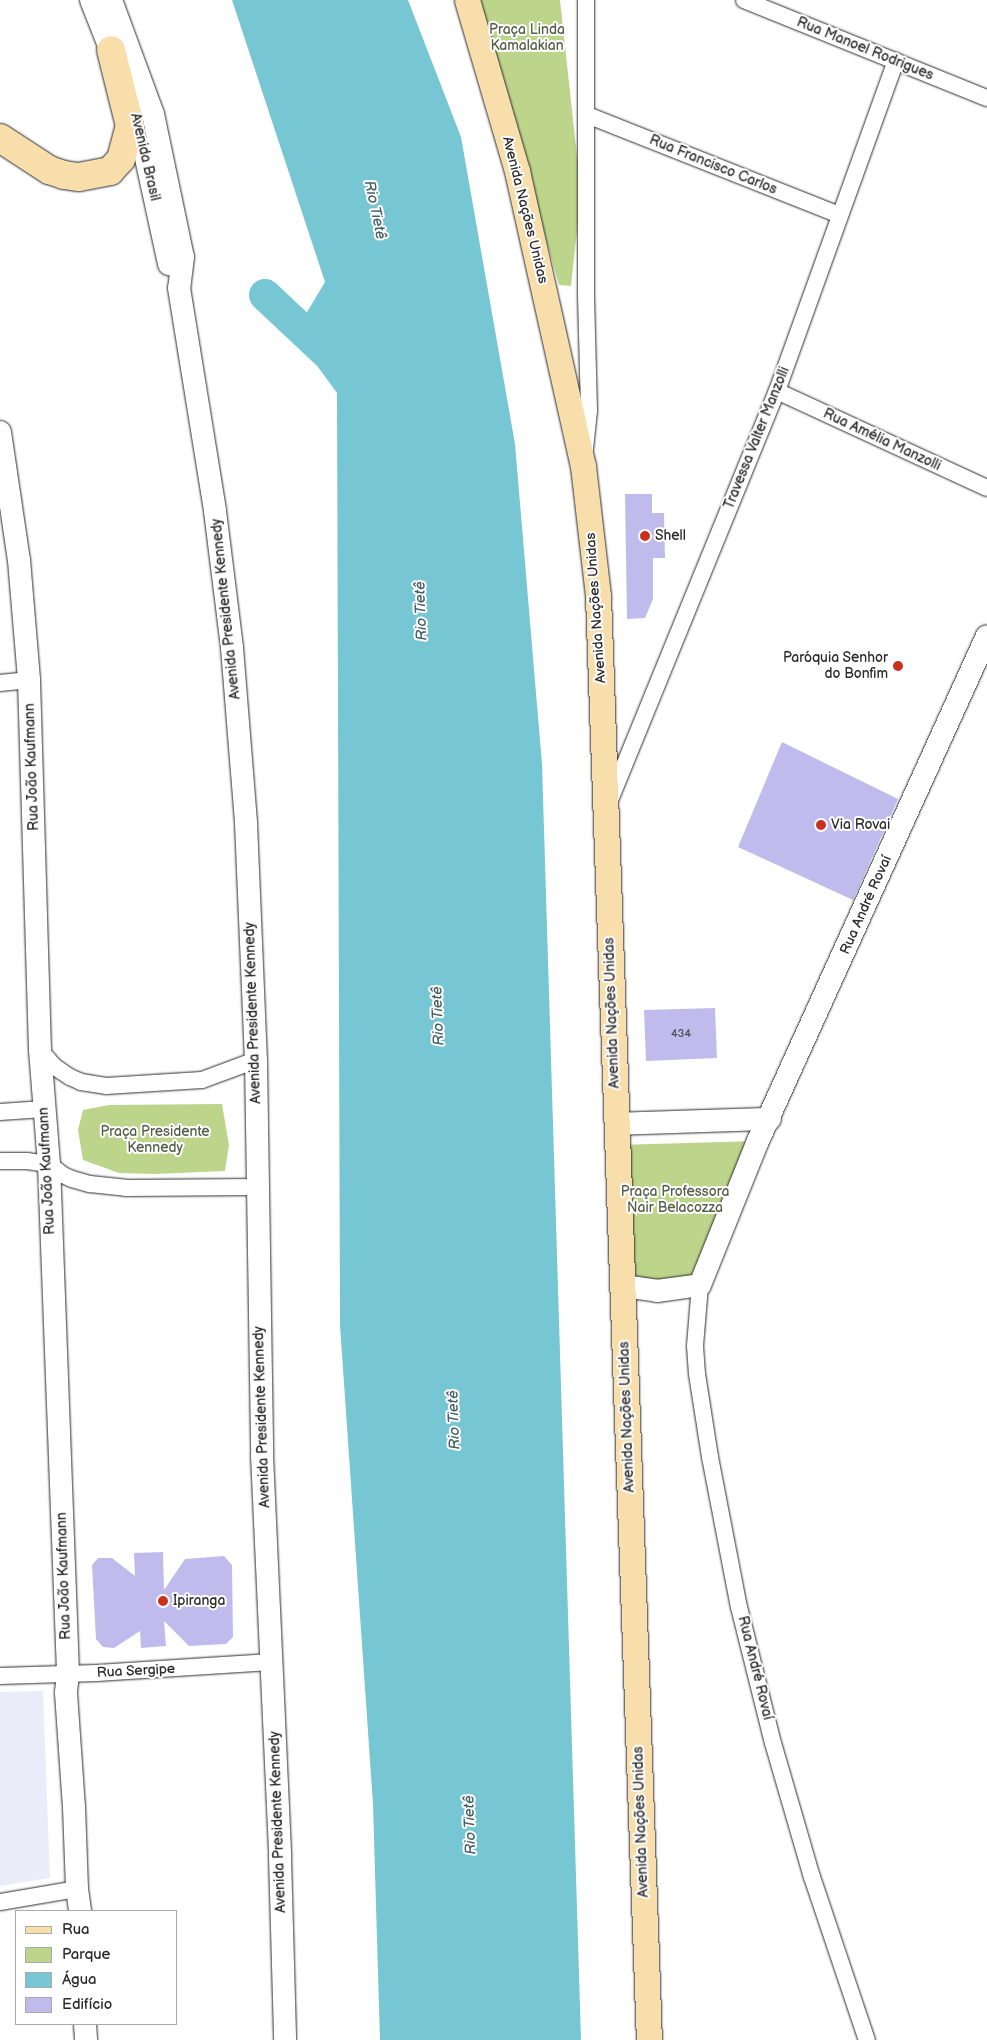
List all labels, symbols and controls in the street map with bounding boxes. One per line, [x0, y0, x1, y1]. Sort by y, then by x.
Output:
street label: Rua Manoel Rodrigues [794, 14, 936, 84]
park label: Praça Linda Kamalakian [489, 22, 565, 54]
street label: Avenida Brasil [127, 111, 163, 203]
street label: Rua Francisco Carlos [647, 132, 779, 198]
street label: Avenida Nações Unidas [499, 135, 551, 285]
water label: Rio Tietê [360, 179, 390, 241]
street label: Travessa Valter Manzolli [721, 364, 793, 512]
street label: Rua Amélia Manzolli [820, 405, 944, 475]
street label: Avenida Presidente Kennedy [208, 518, 244, 700]
place label: Shell [655, 528, 686, 544]
marker: Shell [639, 530, 651, 542]
street label: Avenida Nações Unidas [582, 532, 610, 684]
water label: Rio Tietê [411, 581, 431, 641]
place label: Paróquia Senhor do Bonfim [783, 650, 888, 682]
marker: Paróquia Senhor do Bonfim [892, 660, 904, 672]
street label: Rua João Kaufmann [21, 703, 43, 831]
place label: Via Rovai [831, 817, 890, 833]
marker: Via Rovai [815, 819, 827, 831]
street label: Rua André Rovaí [837, 853, 895, 957]
street label: Avenida Presidente Kennedy [241, 922, 265, 1104]
street label: Avenida Nações Unidas [601, 937, 623, 1089]
water label: Rio Tietê [428, 986, 448, 1046]
house number: 434 [671, 1027, 691, 1041]
street label: Rua João Kaufmann [35, 1106, 59, 1236]
park label: Praça Presidente Kennedy [100, 1124, 210, 1156]
park label: Praça Professora Nair Belacozza [621, 1184, 729, 1216]
street label: Avenida Presidente Kennedy [250, 1326, 274, 1508]
street label: Avenida Nações Unidas [616, 1341, 638, 1493]
water label: Rio Tietê [444, 1390, 464, 1450]
street label: Rua João Kaufmann [53, 1512, 75, 1640]
place label: Ipiranga [173, 1593, 225, 1609]
marker: Ipiranga [157, 1595, 169, 1607]
street label: Rua André Rovaí [734, 1614, 776, 1722]
street label: Rua Sergipe [96, 1661, 176, 1681]
street label: Avenida Presidente Kennedy [266, 1731, 290, 1913]
street label: Avenida Nações Unidas [630, 1746, 652, 1898]
water label: Rio Tietê [460, 1795, 480, 1855]
legend [15, 1910, 178, 2025]
text: Rua [62, 1920, 90, 1939]
text: Parque [62, 1945, 110, 1964]
text: Água [62, 1970, 97, 1989]
text: Edifício [62, 1995, 112, 2014]

